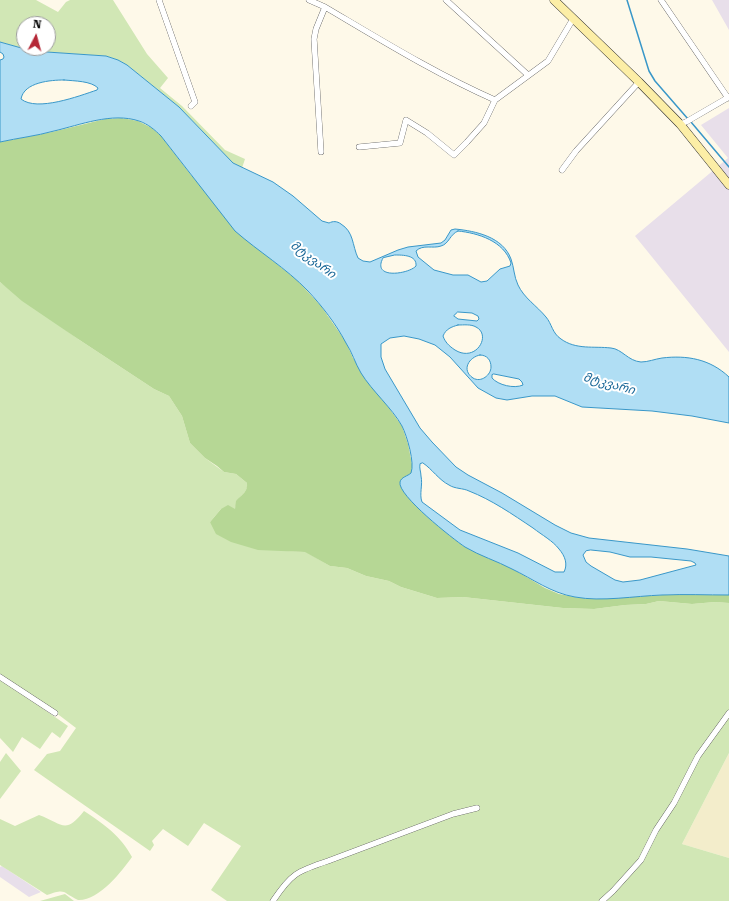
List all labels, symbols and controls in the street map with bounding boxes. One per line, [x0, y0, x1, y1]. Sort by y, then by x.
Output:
north arrow [16, 16, 56, 56]
text: N [32, 18, 42, 31]
water label: მტკვარი [288, 238, 338, 282]
water label: მტკვარი [582, 370, 636, 398]

